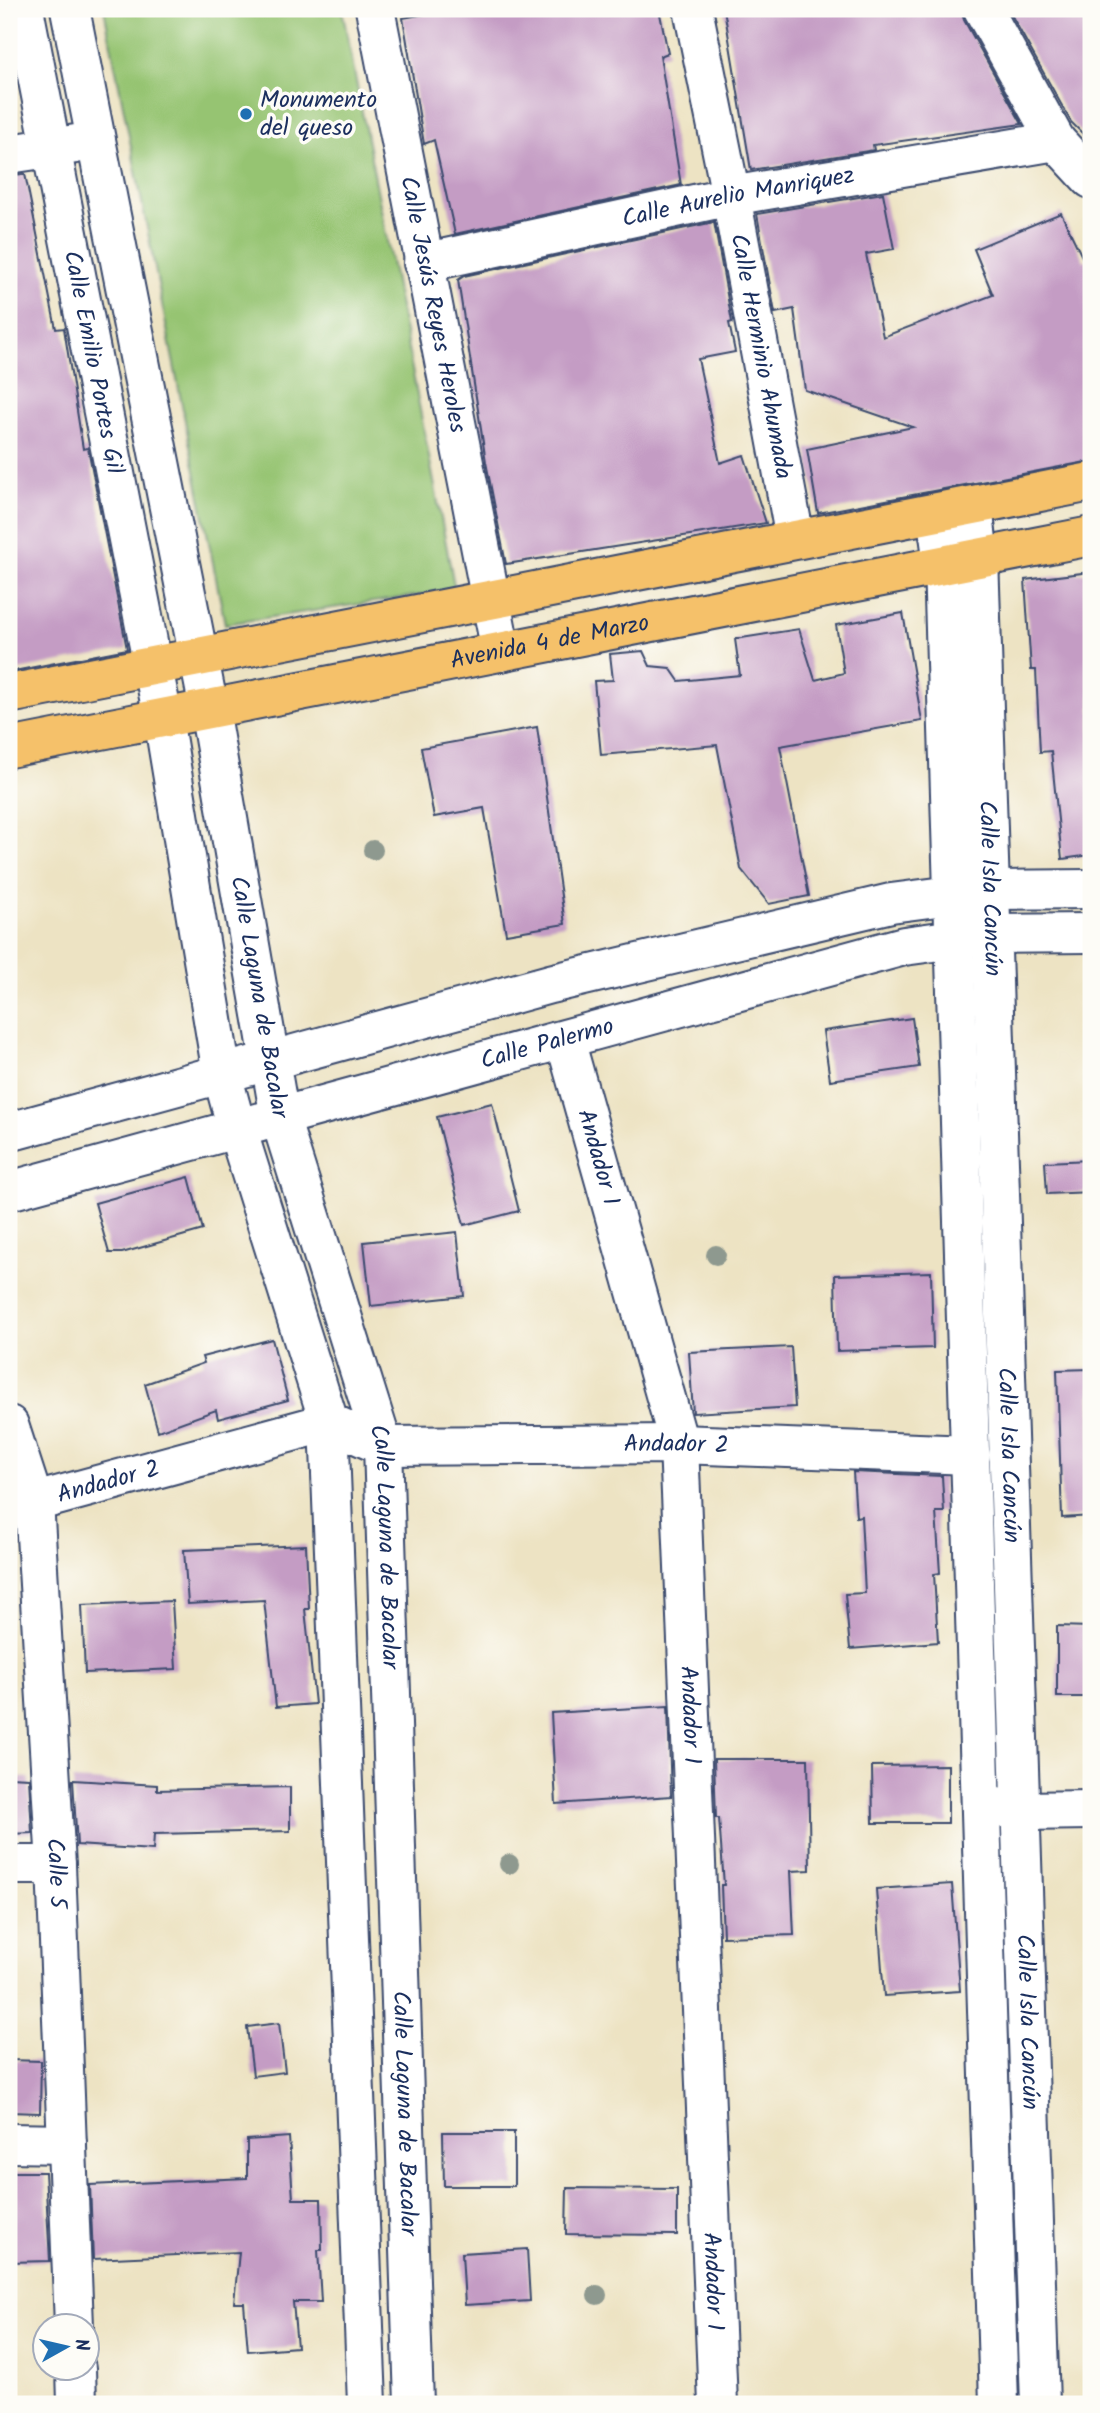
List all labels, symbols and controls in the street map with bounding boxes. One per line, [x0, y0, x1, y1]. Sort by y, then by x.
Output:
place label: Monumento del queso [260, 81, 377, 148]
marker: Monumento del queso [238, 106, 254, 122]
street label: Calle Aurelio Manriquez [618, 156, 857, 239]
street label: Calle Jesús Reyes Heroles [389, 173, 477, 436]
street label: Calle Herminio Ahumada [719, 230, 803, 482]
street label: Calle Emilio Portes Gil [52, 247, 134, 478]
street label: Avenida 4 de Marzo [447, 603, 653, 681]
street label: Calle Isla Cancún [968, 800, 1012, 977]
street label: Calle Laguna de Bacalar [219, 873, 300, 1123]
street label: Calle Palermo [476, 1007, 618, 1081]
street label: Andador 1 [566, 1105, 630, 1210]
street label: Calle Isla Cancún [986, 1367, 1031, 1544]
street label: Calle Laguna de Bacalar [358, 1419, 410, 1671]
street label: Andador 2 [624, 1424, 729, 1465]
street label: Andador 2 [53, 1449, 164, 1515]
street label: Andador 1 [669, 1665, 711, 1765]
street label: Calle 5 [35, 1837, 77, 1912]
street label: Calle Isla Cancún [1005, 1933, 1050, 2110]
street label: Calle Laguna de Bacalar [381, 1990, 428, 2238]
street label: Andador 1 [692, 2231, 735, 2332]
north arrow [32, 2312, 102, 2382]
text: N [65, 2337, 97, 2353]

